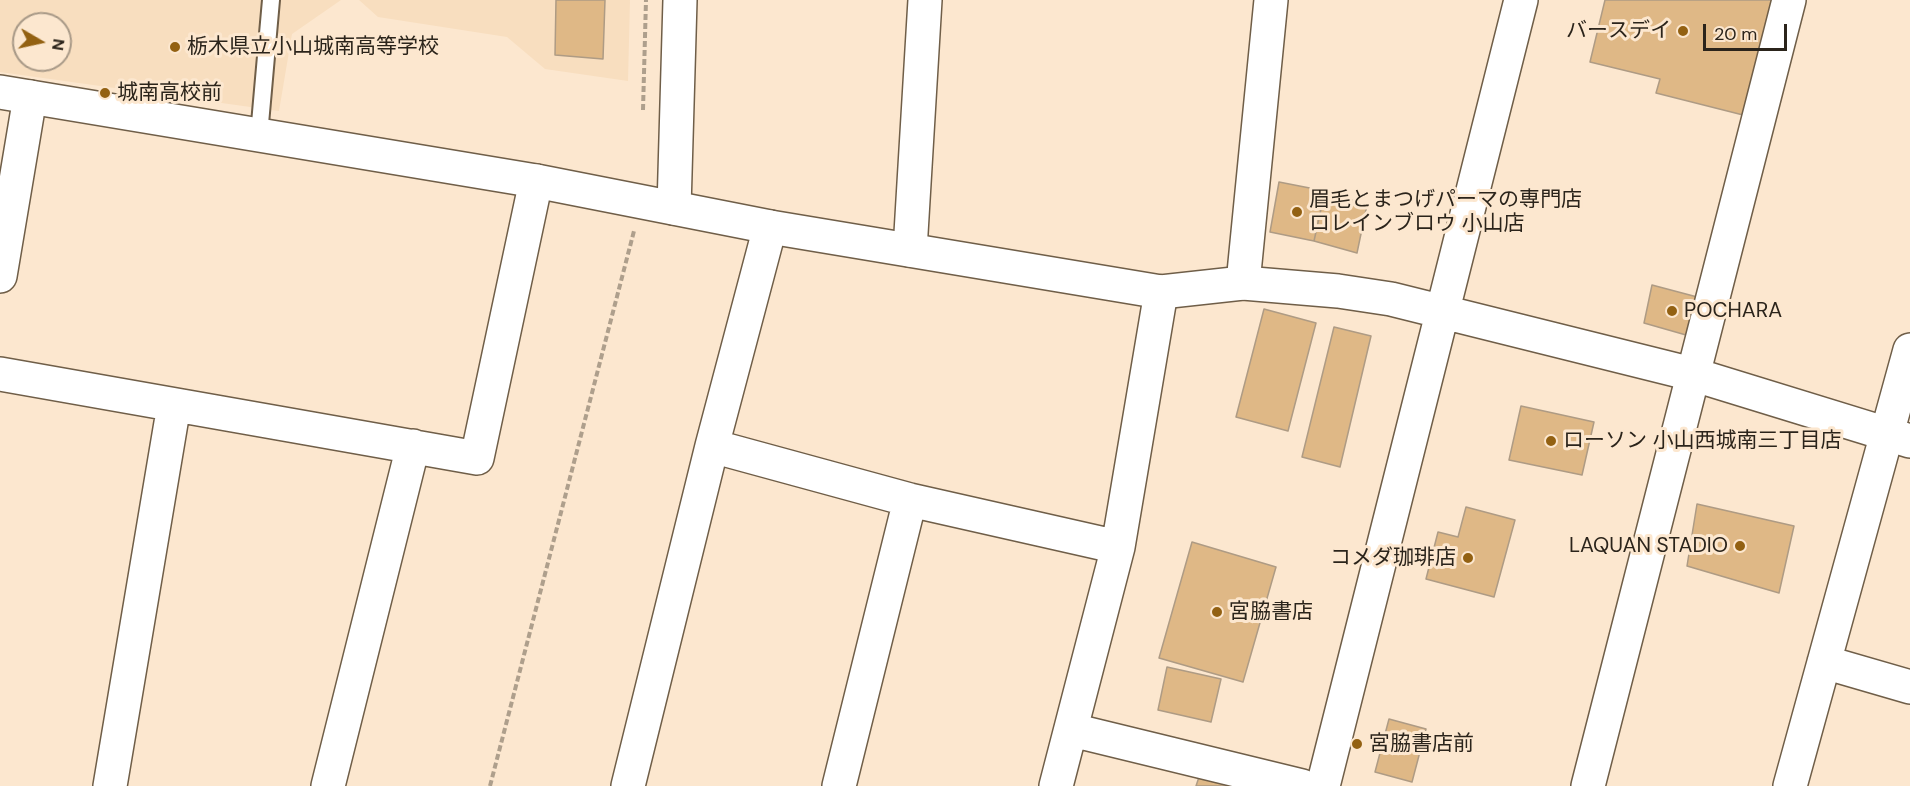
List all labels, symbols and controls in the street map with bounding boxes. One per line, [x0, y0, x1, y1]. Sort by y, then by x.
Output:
north arrow [12, 12, 72, 72]
scale bar [1706, 12, 1790, 50]
place label: バースデイ [1566, 18, 1671, 44]
text: 20 m [1714, 22, 1757, 46]
marker: バースデイ [1676, 24, 1690, 38]
place label: 栃木県立小山城南高等学校 [187, 34, 439, 60]
text: N [47, 37, 70, 52]
marker: 栃木県立小山城南高等学校 [168, 40, 182, 54]
place label: 城南高校前 [117, 80, 222, 106]
marker: 城南高校前 [98, 86, 112, 100]
place label: 眉毛とまつげパーマの専門店 ロレインブロウ 小山店 [1309, 187, 1582, 237]
marker: 眉毛とまつげパーマの専門店 ロレインブロウ 小山店 [1290, 205, 1304, 219]
place label: POCHARA [1684, 298, 1782, 324]
marker: POCHARA [1665, 304, 1679, 318]
place label: ローソン 小山西城南三丁目店 [1563, 428, 1842, 454]
marker: ローソン 小山西城南三丁目店 [1544, 434, 1558, 448]
place label: LAQUAN STADIO [1569, 533, 1728, 559]
marker: LAQUAN STADIO [1733, 539, 1747, 553]
place label: コメダ珈琲店 [1330, 545, 1456, 571]
marker: コメダ珈琲店 [1461, 551, 1475, 565]
place label: 宮脇書店 [1229, 599, 1313, 625]
marker: 宮脇書店 [1210, 605, 1224, 619]
place label: 宮脇書店前 [1369, 731, 1474, 757]
marker: 宮脇書店前 [1350, 737, 1364, 751]

